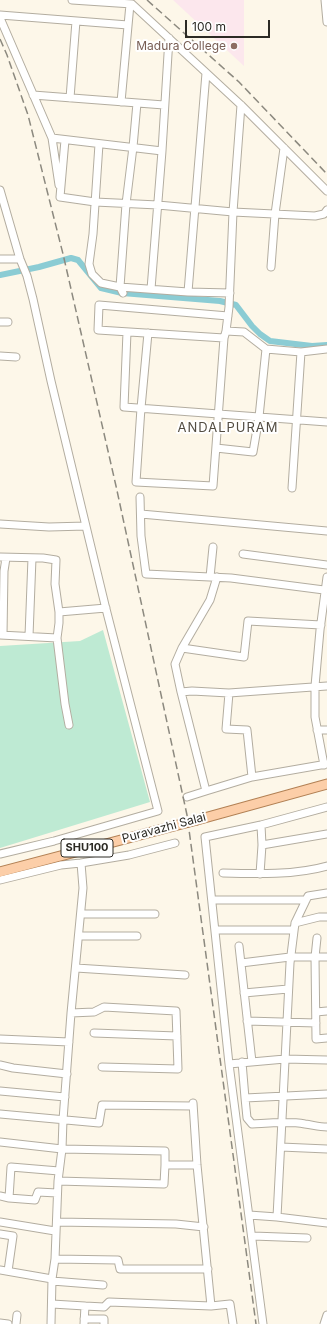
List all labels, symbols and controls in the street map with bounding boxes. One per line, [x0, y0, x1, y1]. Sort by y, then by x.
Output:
scale bar [187, 12, 272, 38]
text: 100 m [192, 19, 226, 34]
place label: Madura College [136, 39, 226, 53]
marker: Madura College [229, 41, 239, 51]
district label: ANDALPURAM [177, 420, 279, 436]
street label: Puravazhi Salai [120, 810, 208, 846]
road number: SHU100 [61, 839, 113, 857]

